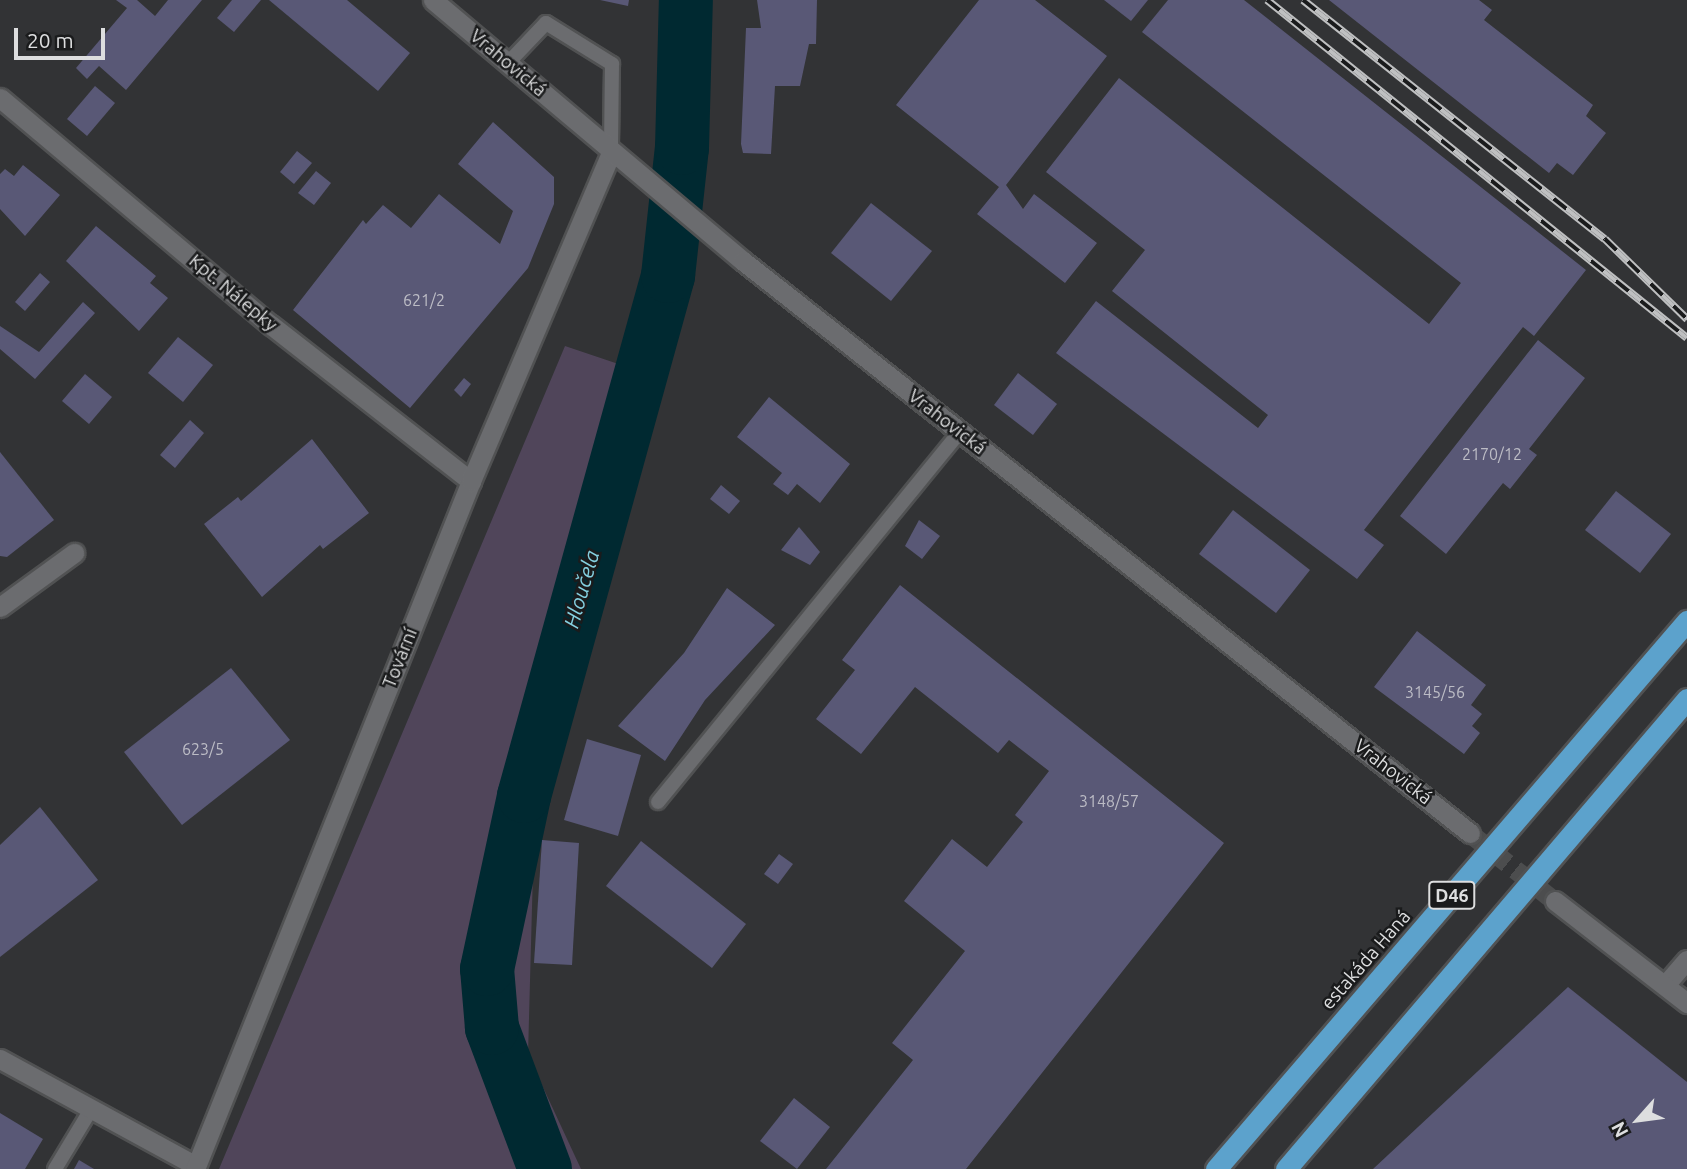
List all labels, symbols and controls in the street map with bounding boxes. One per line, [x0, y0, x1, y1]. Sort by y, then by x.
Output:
scale bar [18, 14, 108, 58]
street label: Vrahovická [465, 24, 551, 102]
text: 20 m [27, 28, 74, 52]
street label: Kpt. Nálepky [184, 250, 282, 336]
house number: 621/2 [403, 290, 445, 310]
street label: Vrahovická [903, 384, 991, 460]
house number: 2170/12 [1462, 444, 1522, 464]
water label: Hloučela [558, 547, 604, 631]
street label: Tovární [378, 625, 422, 691]
house number: 3145/56 [1405, 682, 1465, 702]
street label: Vrahovická [1349, 734, 1437, 810]
house number: 623/5 [182, 739, 224, 759]
house number: 3148/57 [1079, 791, 1139, 811]
road number: D46 [1428, 880, 1476, 910]
street label: estakáda Haná [1317, 906, 1415, 1014]
north arrow [1603, 1085, 1673, 1155]
text: N [1606, 1118, 1633, 1141]

